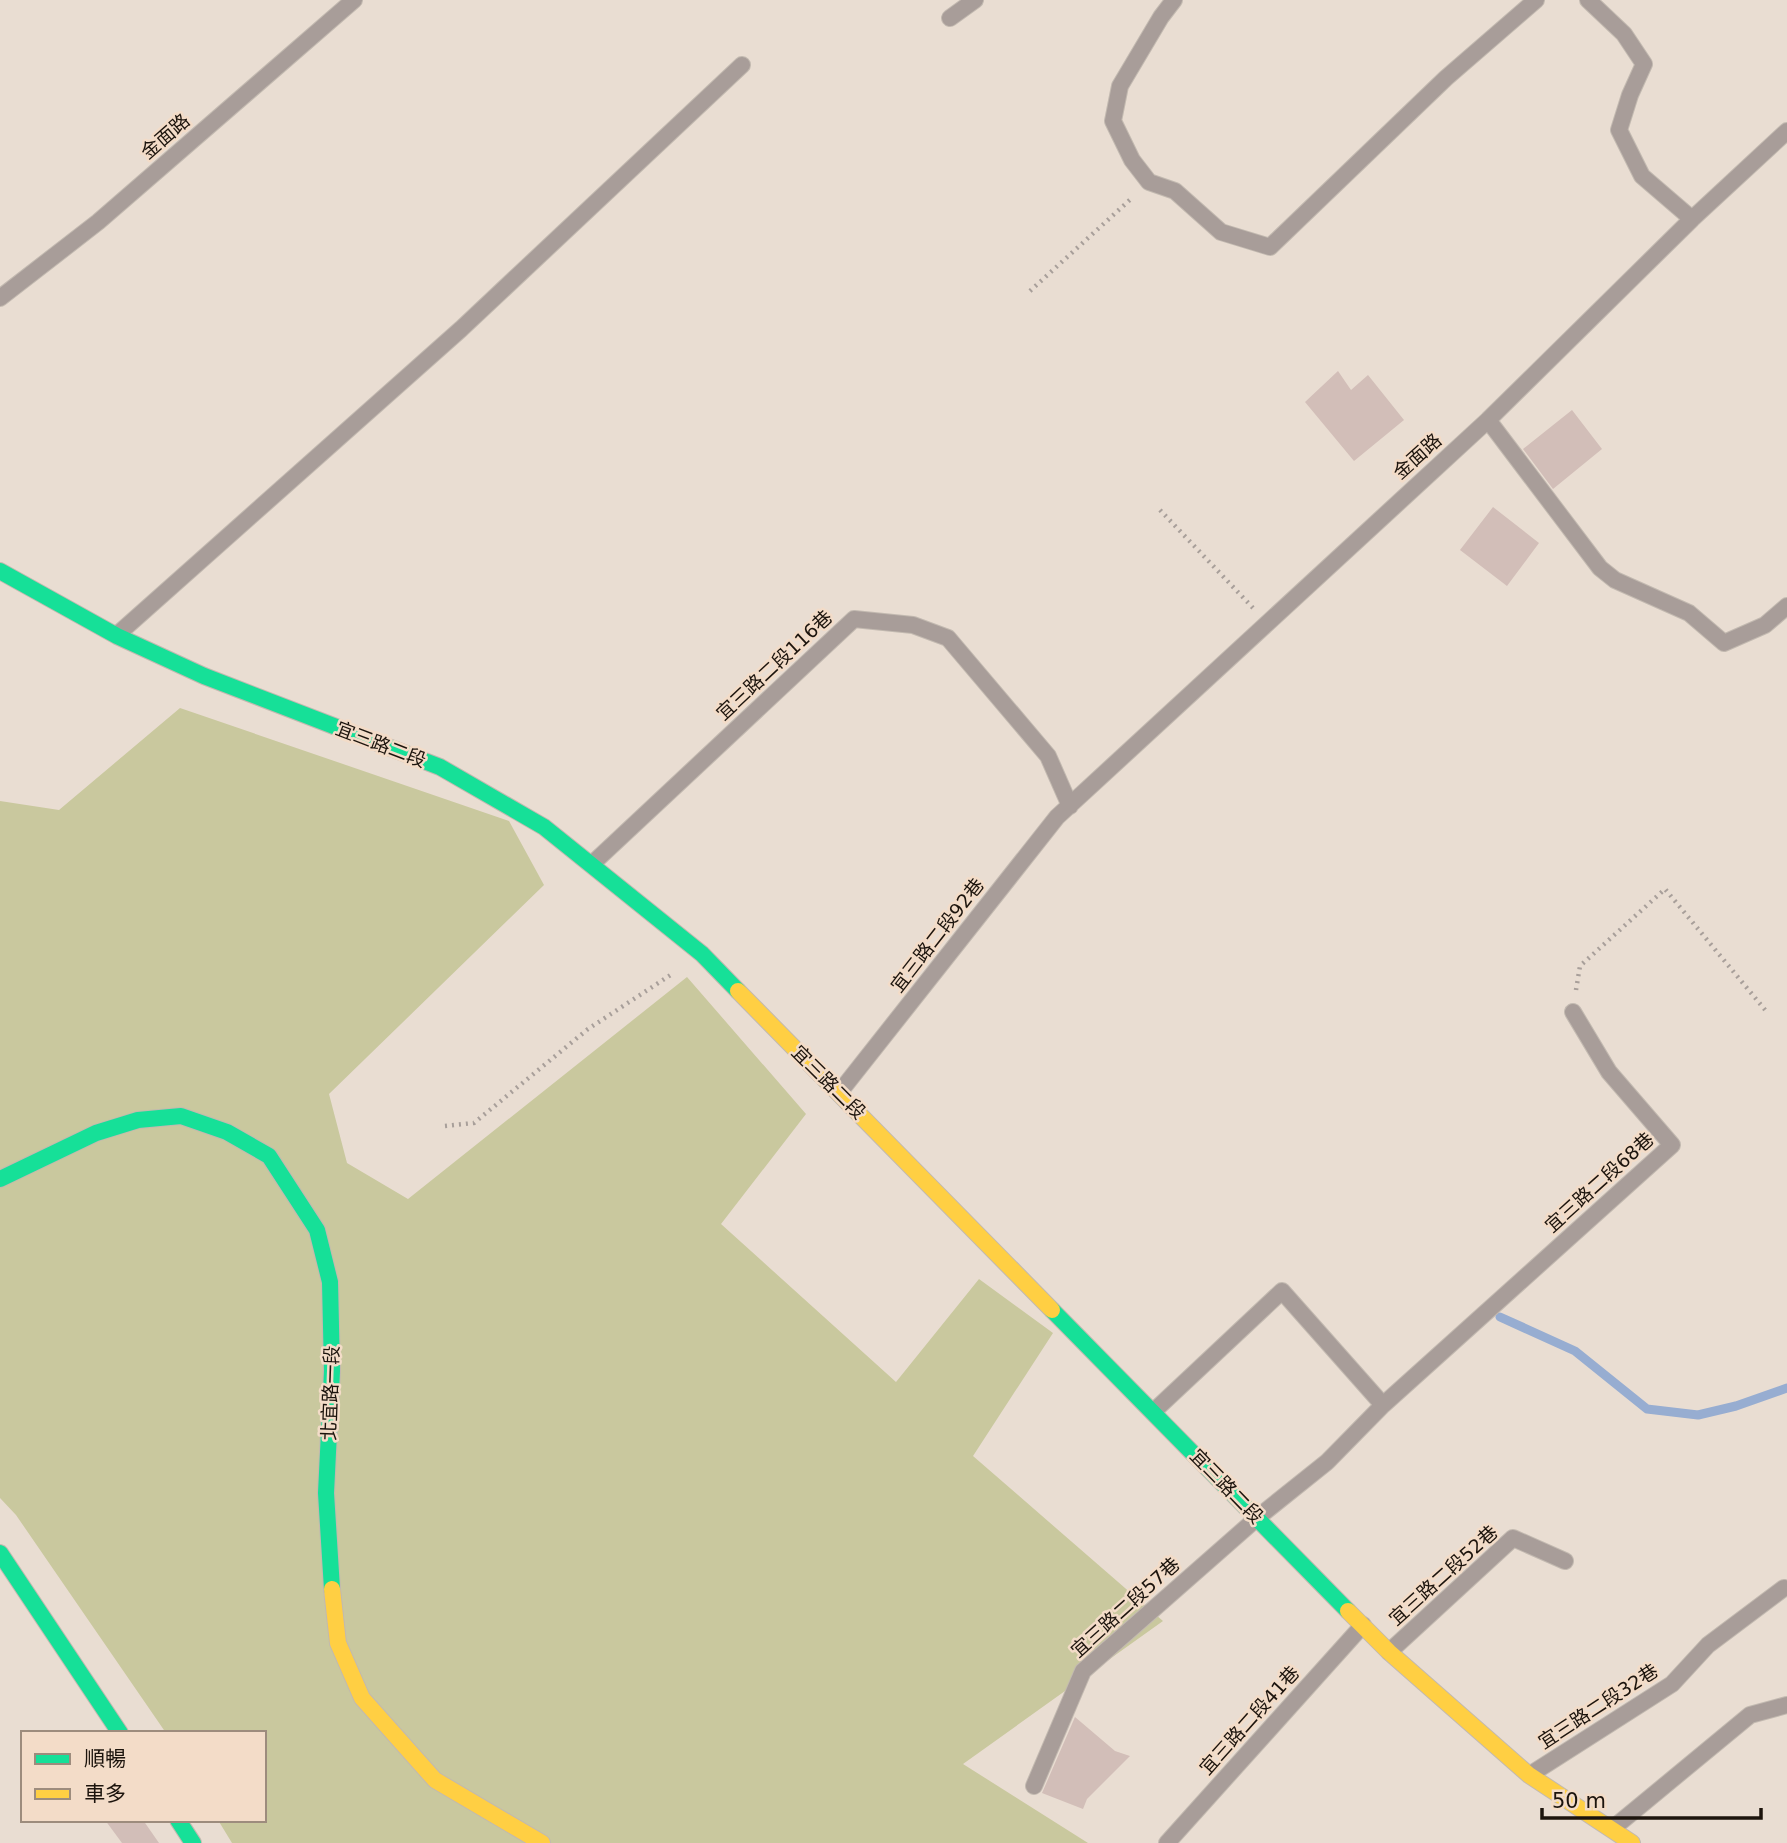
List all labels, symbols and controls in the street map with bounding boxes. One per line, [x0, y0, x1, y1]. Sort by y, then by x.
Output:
street label: 金面路 [136, 109, 194, 163]
street label: 金面路 [1388, 429, 1446, 483]
street label: 宜三路二段116巷 [712, 606, 836, 724]
street label: 宜三路二段 [333, 717, 429, 771]
street label: 宜三路二段92巷 [886, 874, 988, 996]
street label: 宜三路二段 [788, 1041, 870, 1123]
street label: 宜三路二段68巷 [1540, 1128, 1658, 1236]
street label: 北宜路一段 [317, 1345, 343, 1441]
street label: 宜三路二段 [1186, 1444, 1268, 1528]
street label: 宜三路二段52巷 [1384, 1521, 1502, 1629]
street label: 宜三路二段57巷 [1066, 1553, 1184, 1661]
street label: 宜三路二段32巷 [1534, 1659, 1662, 1753]
street label: 宜三路二段41巷 [1195, 1661, 1303, 1779]
legend [21, 1731, 266, 1822]
text: 順暢 [84, 1747, 126, 1771]
scale bar [1542, 1776, 1761, 1820]
text: 車多 [84, 1782, 126, 1806]
text: 50 m [1552, 1789, 1606, 1813]

